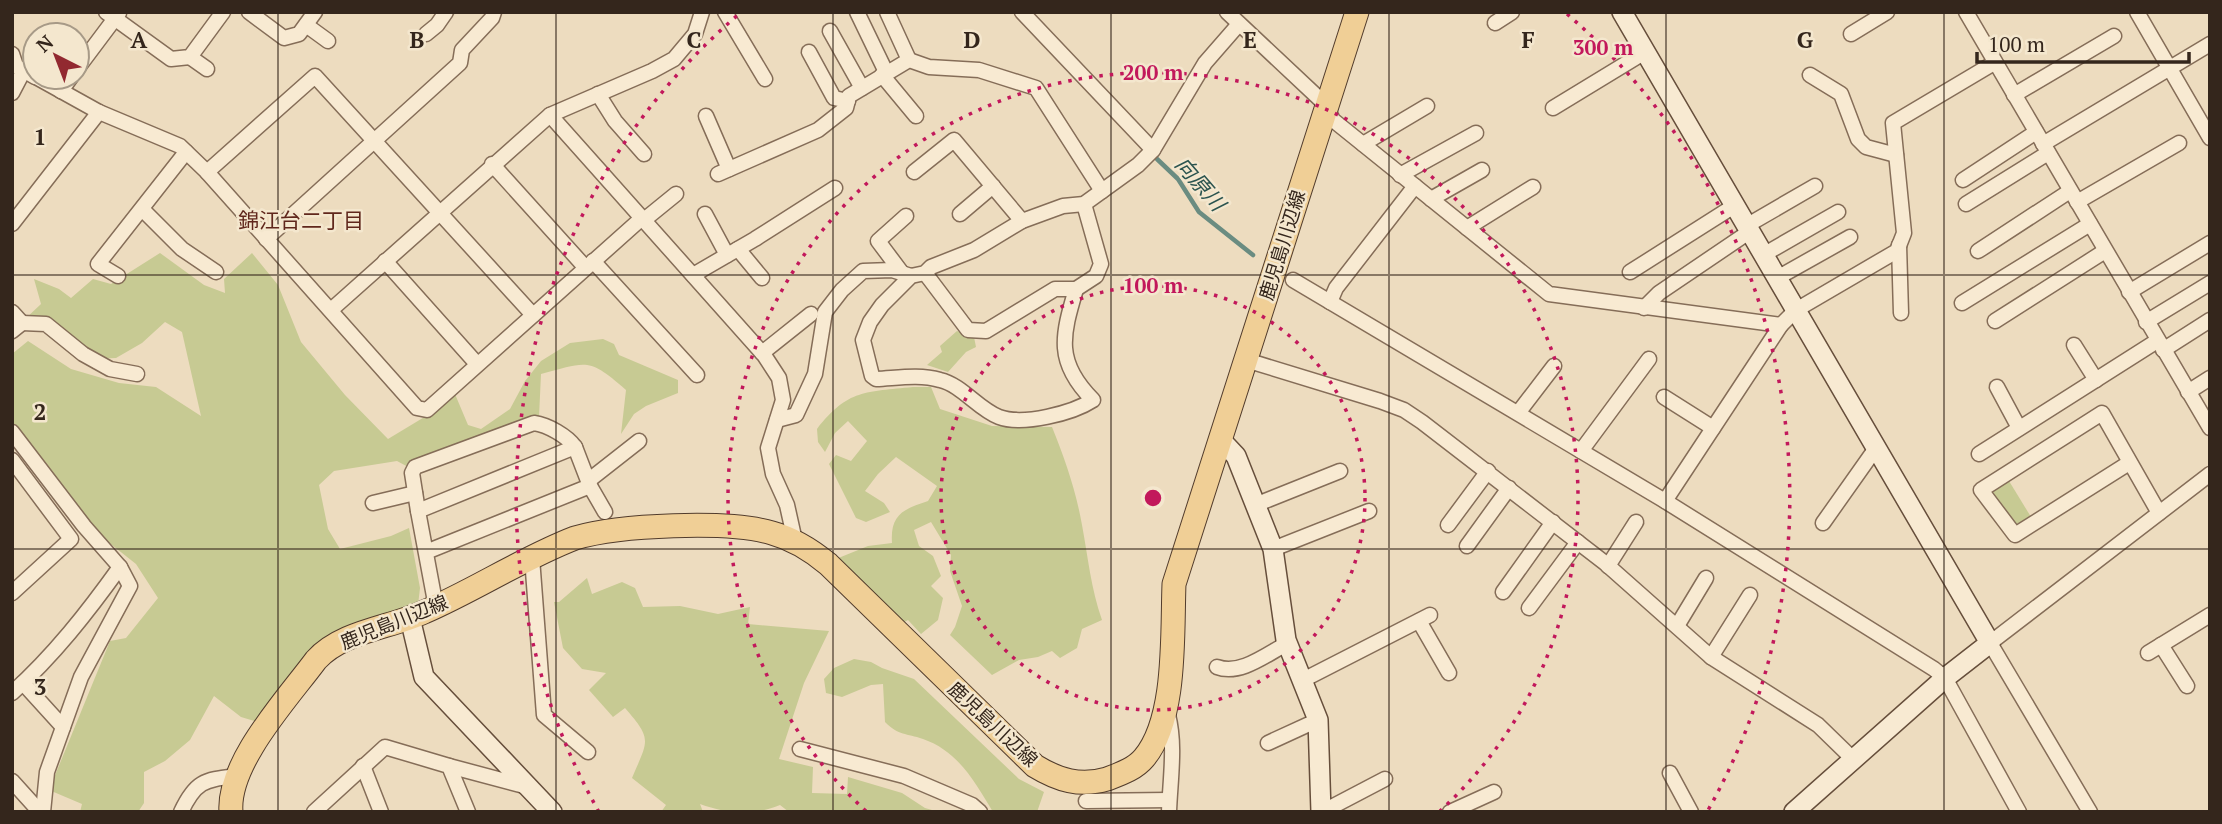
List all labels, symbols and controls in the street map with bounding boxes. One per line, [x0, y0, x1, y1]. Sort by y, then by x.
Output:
north arrow [21, 21, 91, 91]
scale bar [1977, 21, 2189, 65]
text: A [131, 24, 148, 55]
text: B [410, 24, 425, 55]
text: C [687, 24, 702, 55]
text: D [964, 24, 981, 55]
text: E [1243, 24, 1257, 55]
text: F [1521, 24, 1535, 55]
text: G [1797, 24, 1814, 55]
text: N [31, 28, 58, 57]
text: 100 m [1988, 30, 2045, 58]
text: 300 m [1573, 33, 1634, 61]
text: 200 m [1123, 58, 1184, 86]
text: 1 [34, 121, 47, 152]
water label: 向原川 [1170, 150, 1233, 218]
street label: 鹿児島川辺線 [1253, 187, 1310, 303]
district label: 錦江台二丁目 [238, 206, 364, 234]
text: 100 m [1123, 271, 1184, 299]
text: 2 [34, 396, 47, 427]
centre of rings [1141, 486, 1165, 510]
street label: 鹿児島川辺線 [336, 589, 451, 654]
text: 3 [34, 671, 47, 702]
street label: 鹿児島川辺線 [943, 676, 1044, 772]

